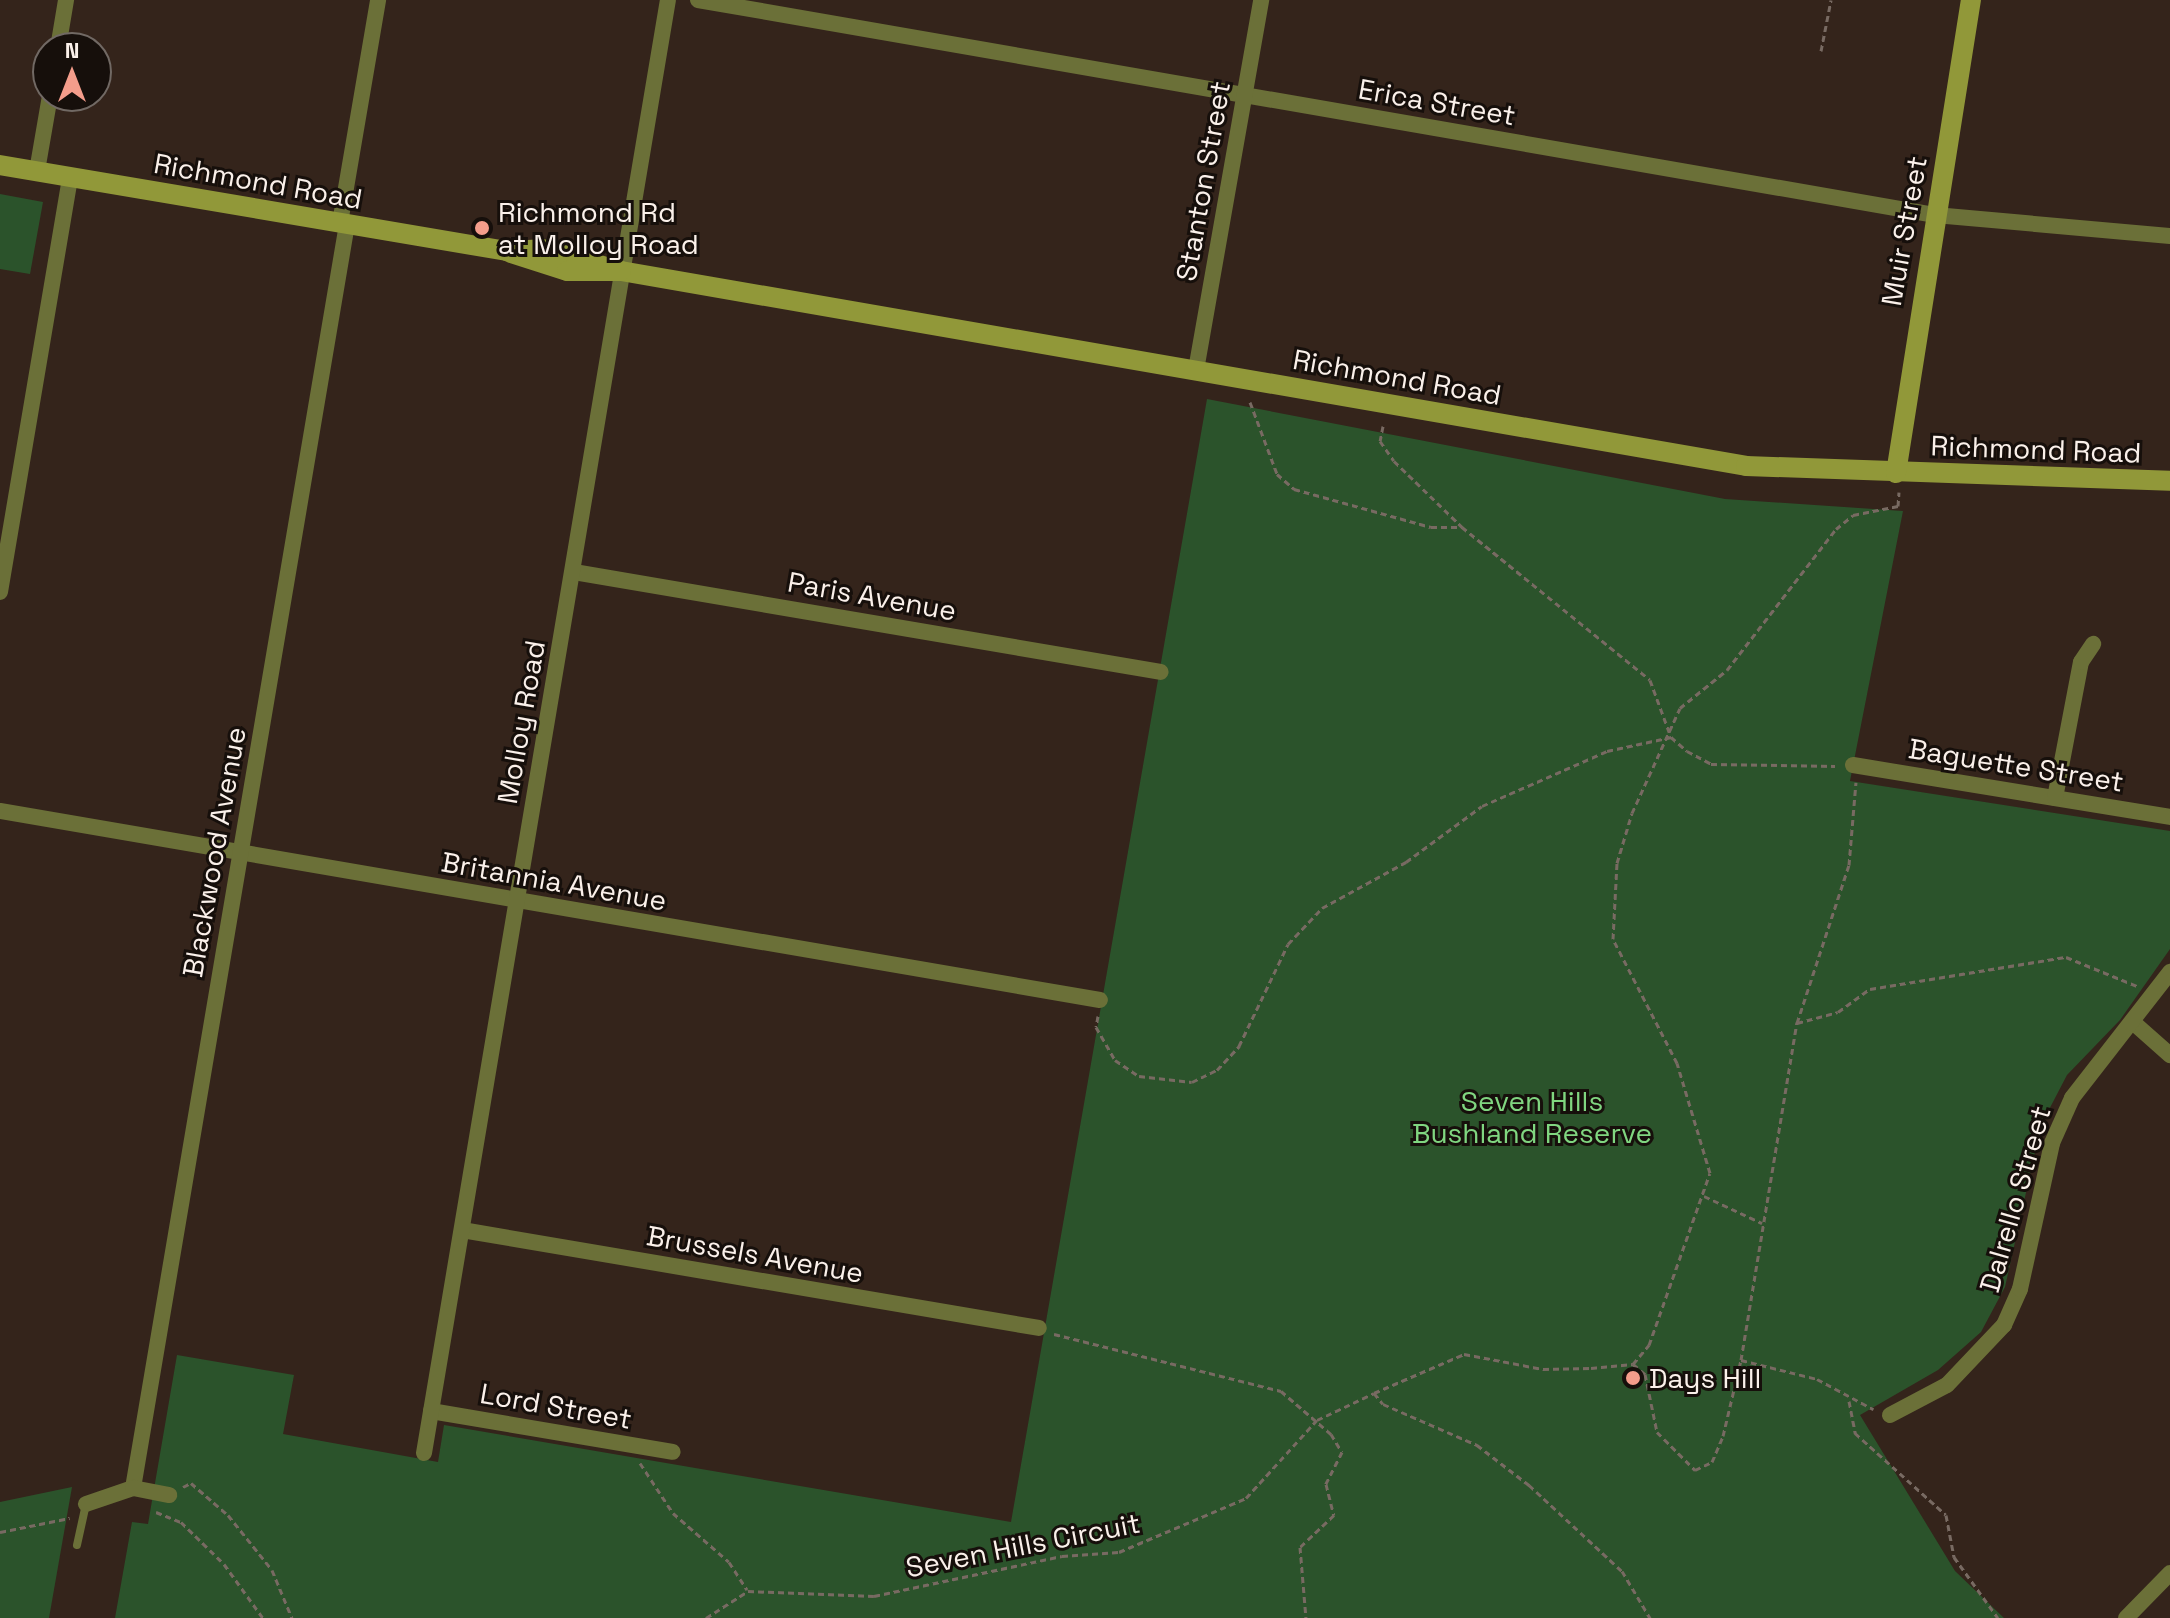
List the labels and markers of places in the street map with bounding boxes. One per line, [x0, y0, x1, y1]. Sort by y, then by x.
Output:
place label: Richmond Rd at Molloy Road [498, 195, 699, 261]
marker: Richmond Rd at Molloy Road [473, 219, 491, 237]
place label: Days Hill [1649, 1361, 1761, 1395]
marker: Days Hill [1624, 1369, 1642, 1387]

